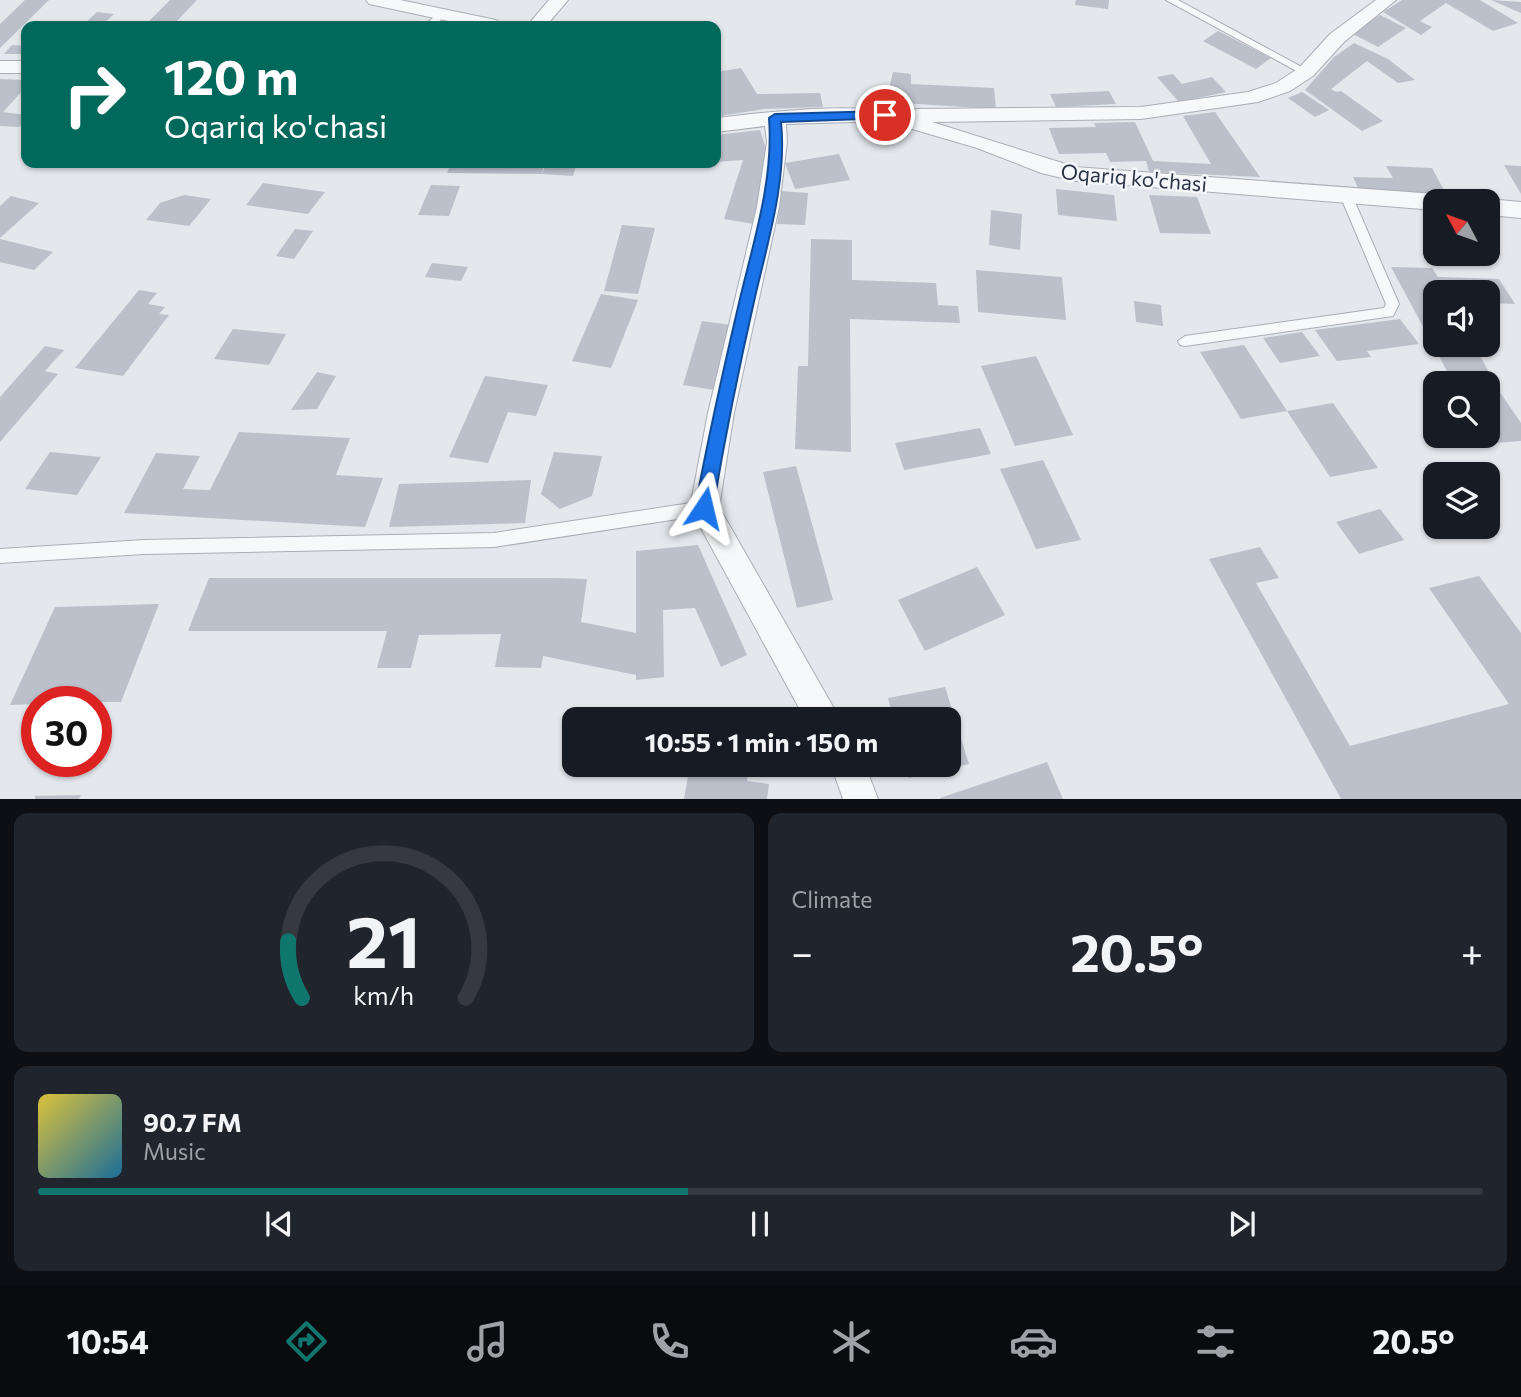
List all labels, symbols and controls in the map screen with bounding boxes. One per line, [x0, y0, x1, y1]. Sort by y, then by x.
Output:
text: 120 m [164, 45, 298, 105]
icon: right [49, 49, 140, 140]
pin [855, 85, 915, 145]
icon: arrive [866, 96, 904, 134]
text: Oqariq ko'chasi [164, 105, 387, 145]
street label: Oqariq ko'chasi [1060, 158, 1208, 196]
north arrow [1423, 189, 1500, 266]
map controls [1423, 189, 1500, 539]
button: sound [1423, 280, 1500, 357]
button: search [1423, 371, 1500, 448]
button: layers [1423, 462, 1500, 539]
position arrow [667, 471, 741, 545]
speed limit sign: 30 [21, 686, 112, 777]
text: 10:55 · 1 min · 150 m [645, 726, 878, 757]
text: Climate [792, 885, 873, 913]
text: 21 [347, 895, 421, 984]
text: 20.5° [1070, 919, 1204, 983]
text: − [792, 928, 813, 975]
text: + [1461, 928, 1483, 975]
text: km/h [353, 980, 414, 1010]
text: 90.7 FM [143, 1106, 242, 1137]
text: Music [143, 1137, 206, 1165]
icon: previous [260, 1205, 298, 1243]
icon: pause [741, 1205, 779, 1243]
icon: next [1223, 1205, 1261, 1243]
icon: directions [282, 1317, 331, 1366]
icon: music [463, 1317, 512, 1366]
icon: phone [645, 1317, 694, 1366]
icon: climate [827, 1317, 876, 1366]
icon: car [1009, 1317, 1058, 1366]
icon: filters [1191, 1317, 1240, 1366]
text: 10:54 [66, 1321, 149, 1361]
text: 20.5° [1372, 1321, 1455, 1361]

